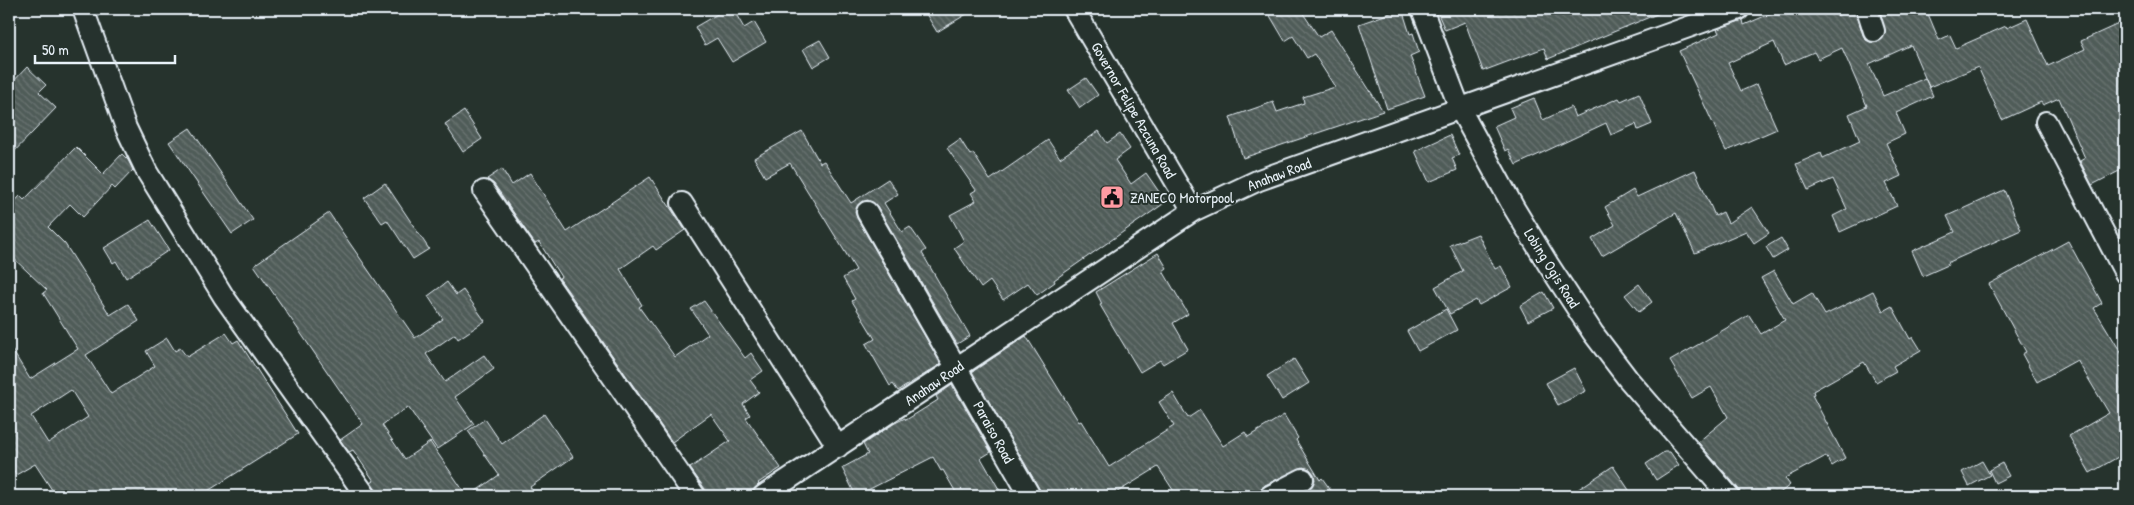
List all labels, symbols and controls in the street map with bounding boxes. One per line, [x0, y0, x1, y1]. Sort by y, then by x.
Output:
scale bar [35, 32, 175, 64]
street label: Governor Felipe Azcuna Road [1086, 38, 1182, 182]
text: 50 m [42, 39, 69, 60]
street label: Anahaw Road [1244, 152, 1314, 196]
public building icon: ZANECO Motorpool [1099, 184, 1125, 210]
place label: ZANECO Motorpool [1130, 187, 1234, 208]
street label: Lobing Ogis Road [1519, 224, 1585, 312]
street label: Anahaw Road [900, 355, 968, 410]
street label: Paraiso Road [968, 397, 1020, 467]

